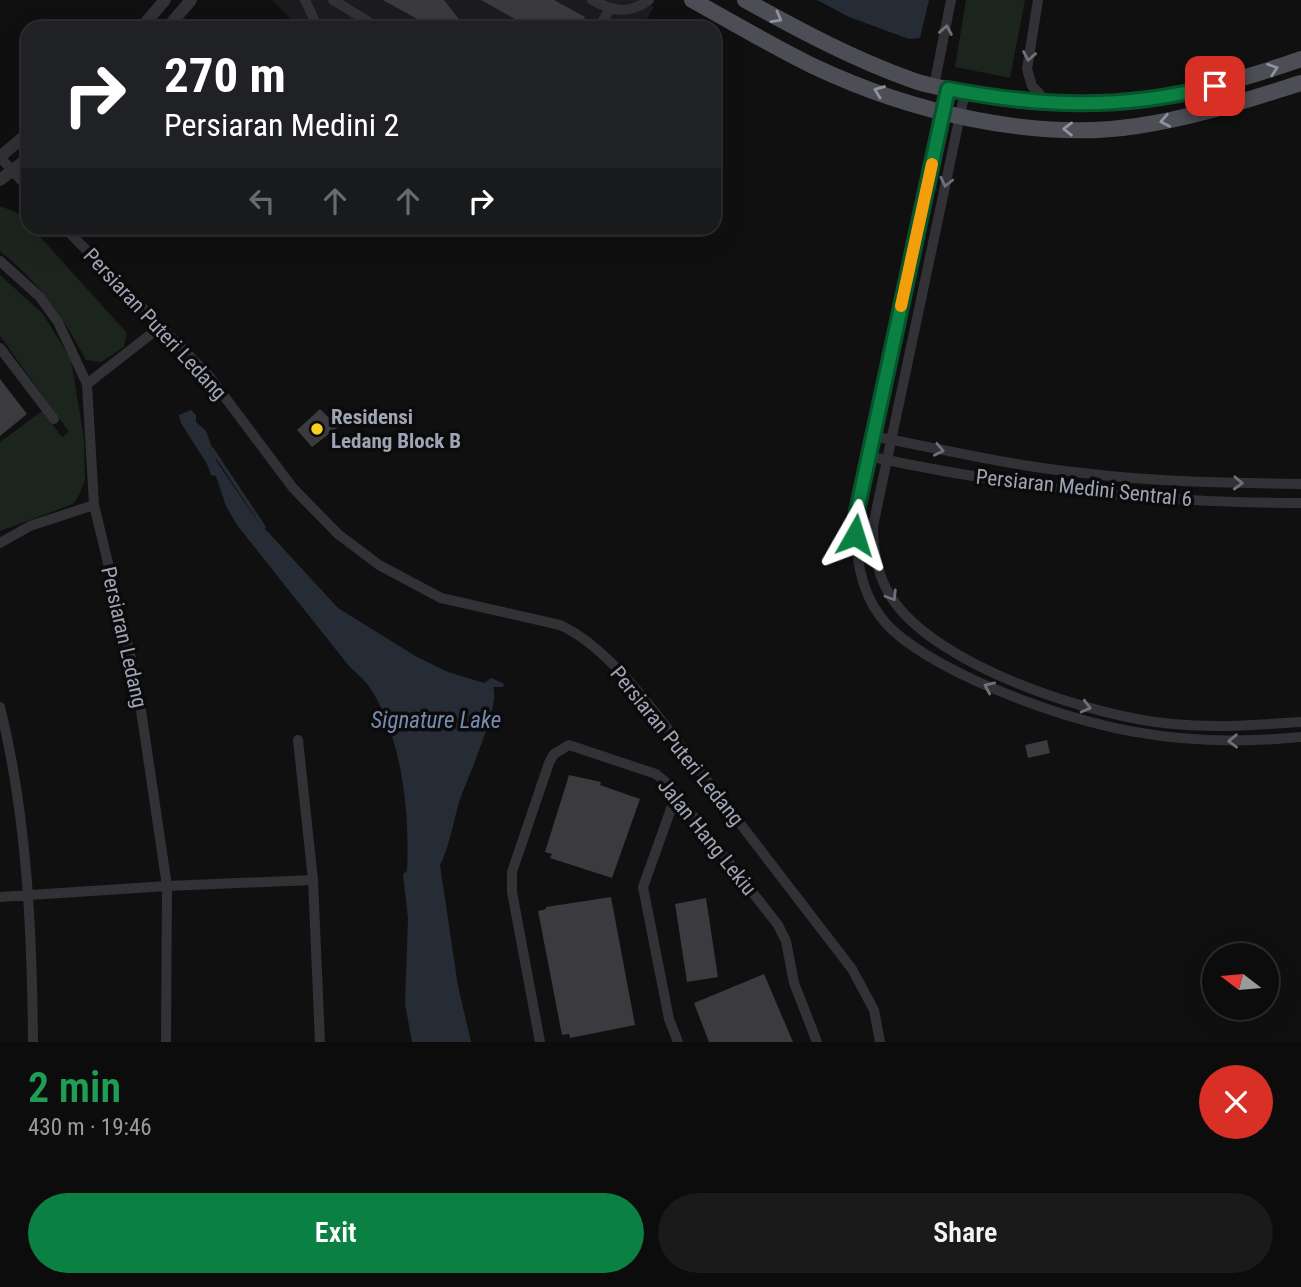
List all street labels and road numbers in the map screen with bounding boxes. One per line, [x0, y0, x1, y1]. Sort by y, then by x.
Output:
street label: Persiaran Puteri Ledang [79, 243, 231, 405]
street label: Persiaran Medini Sentral 6 [975, 465, 1193, 511]
street label: Persiaran Ledang [96, 564, 152, 710]
street label: Persiaran Puteri Ledang [605, 662, 749, 830]
street label: Jalan Hang Lekiu [653, 774, 761, 900]

